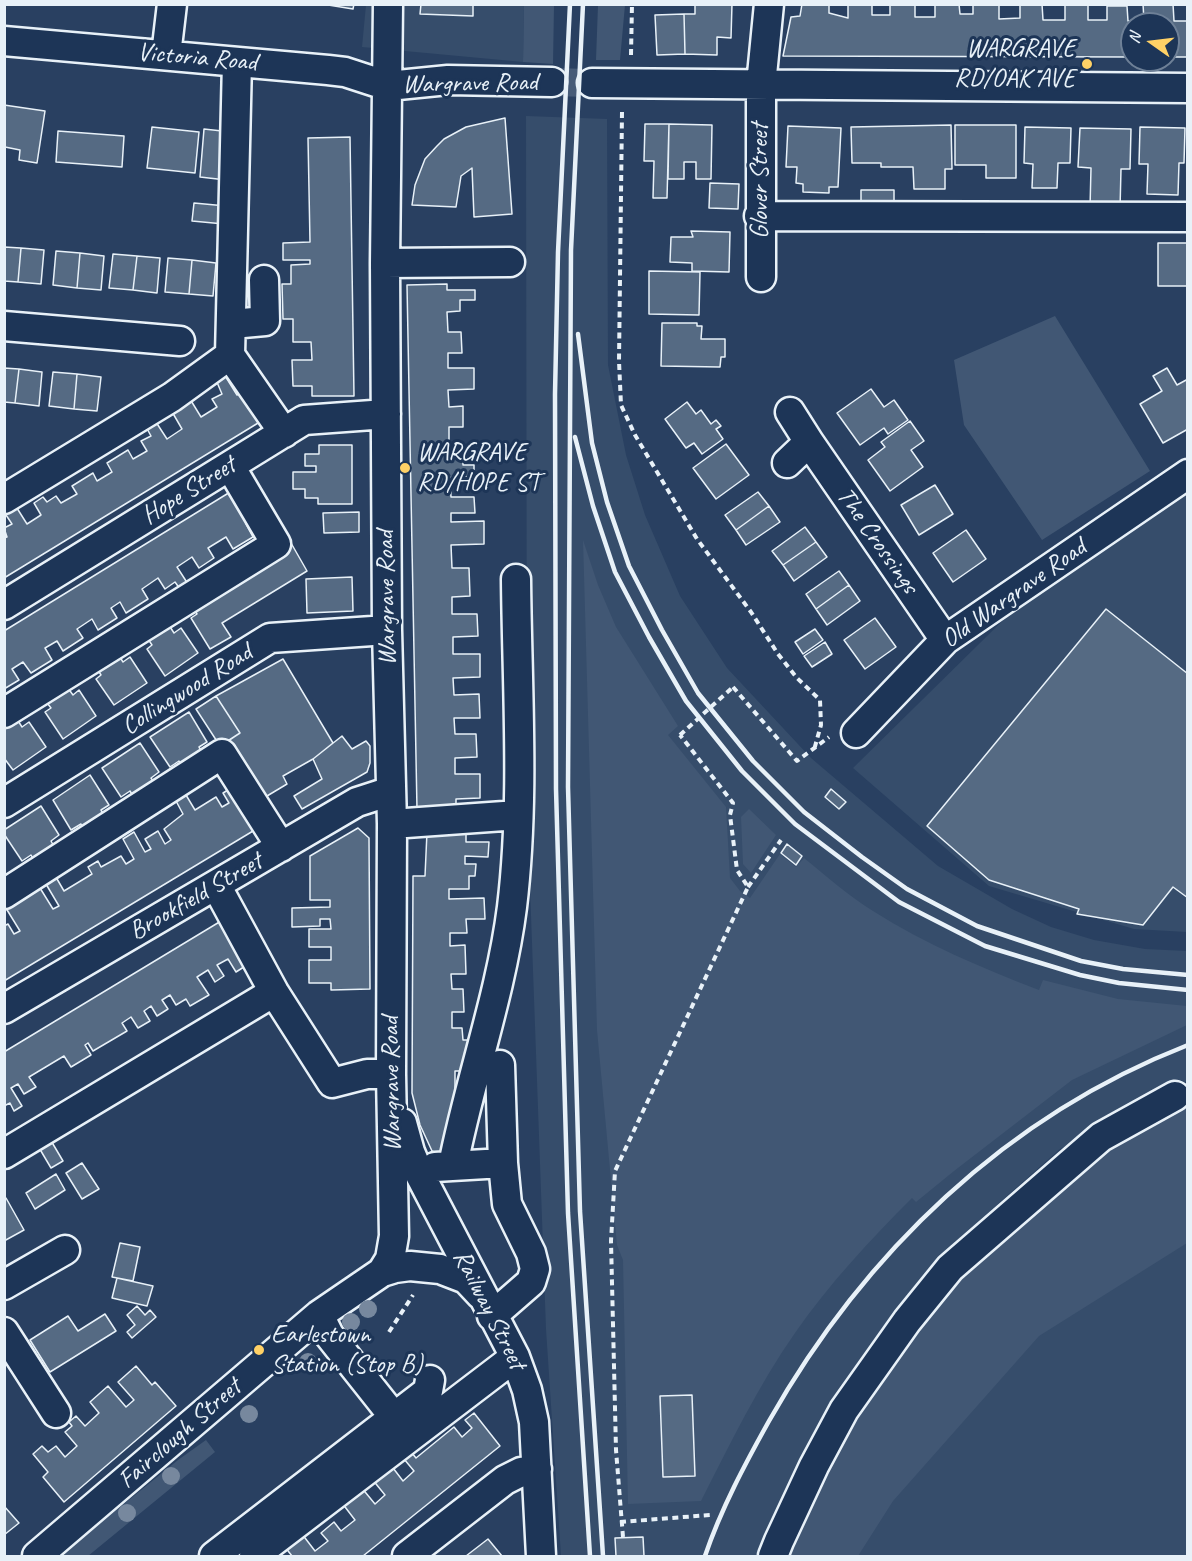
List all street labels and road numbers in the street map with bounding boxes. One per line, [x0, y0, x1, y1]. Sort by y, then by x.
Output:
street label: Victoria Road [136, 37, 258, 79]
street label: Wargrave Road [402, 67, 538, 101]
street label: Glover Street [744, 123, 776, 239]
street label: Hope Street [136, 450, 242, 532]
street label: The Crossings [829, 482, 925, 600]
street label: Wargrave Road [370, 530, 404, 666]
street label: Old Wargrave Road [936, 533, 1092, 655]
street label: Collingwood Road [116, 638, 258, 742]
street label: Brookfield Street [124, 846, 268, 948]
street label: Wargrave Road [375, 1016, 409, 1152]
street label: Railway Street [446, 1245, 532, 1375]
street label: Fairclough Street [112, 1372, 248, 1496]

